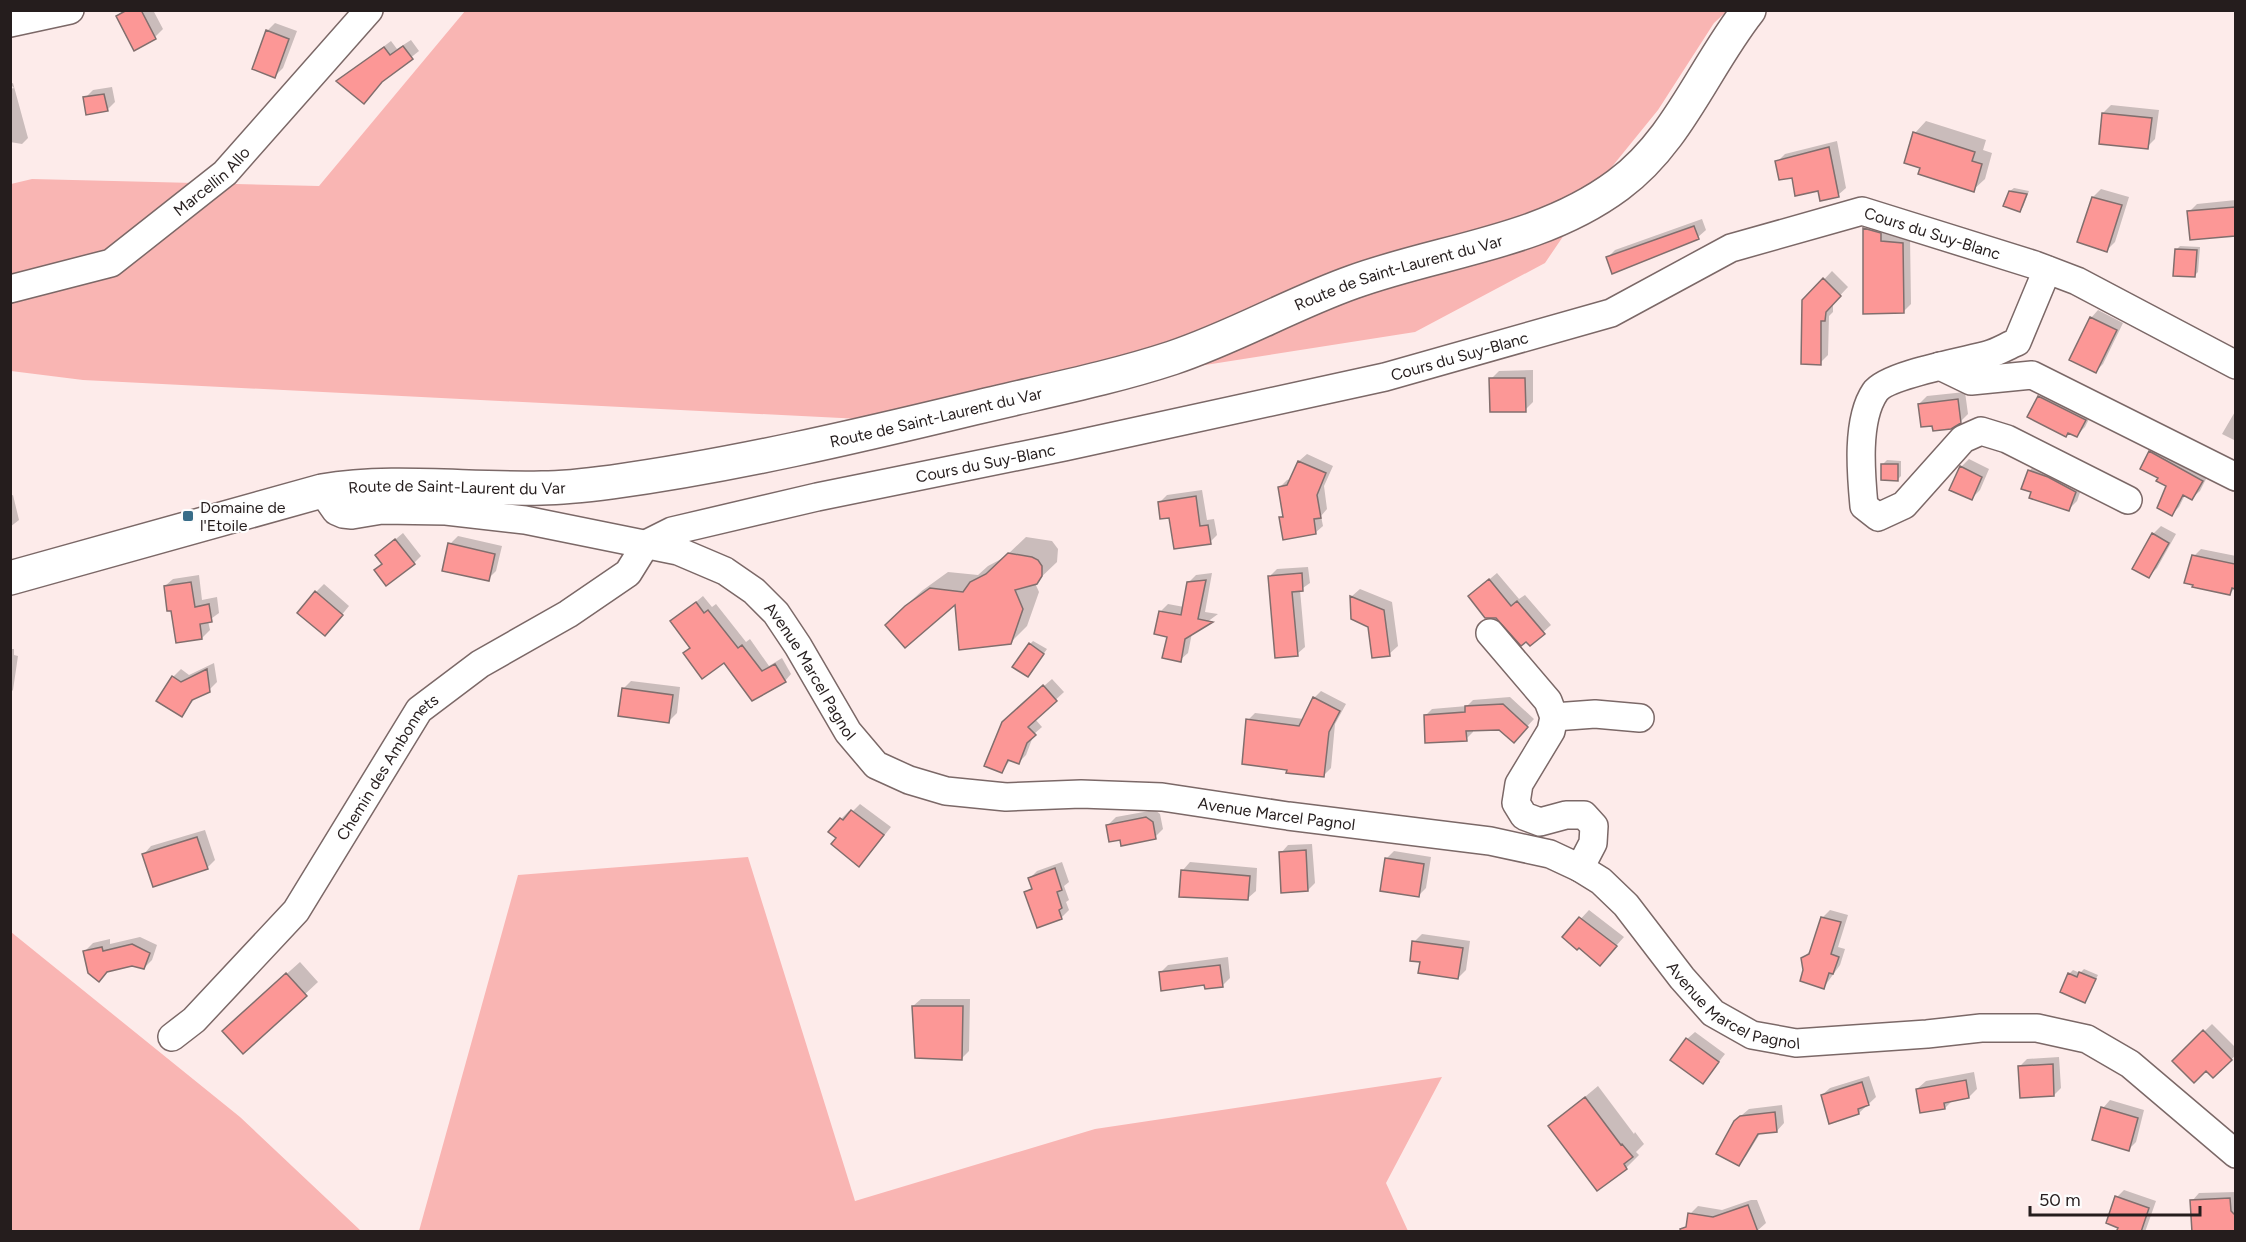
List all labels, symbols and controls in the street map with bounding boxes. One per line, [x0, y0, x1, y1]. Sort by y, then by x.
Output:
street label: Marcellin Allo [170, 143, 254, 220]
street label: Cours du Suy-Blanc [1862, 203, 2003, 264]
street label: Route de Saint-Laurent du Var [1291, 231, 1505, 315]
street label: Cours du Suy-Blanc [1389, 328, 1531, 385]
street label: Route de Saint-Laurent du Var [828, 383, 1044, 451]
street label: Cours du Suy-Blanc [914, 440, 1057, 487]
street label: Route de Saint-Laurent du Var [347, 476, 567, 498]
place label: Domaine de l'Etoile [200, 498, 286, 535]
marker: Domaine de l'Etoile [181, 509, 195, 523]
street label: Avenue Marcel Pagnol [761, 598, 860, 744]
street label: Chemin des Ambonnets [333, 690, 442, 844]
street label: Avenue Marcel Pagnol [1197, 794, 1356, 834]
street label: Avenue Marcel Pagnol [1663, 958, 1801, 1053]
scale bar [2030, 1179, 2200, 1217]
text: 50 m [2039, 1189, 2081, 1211]

